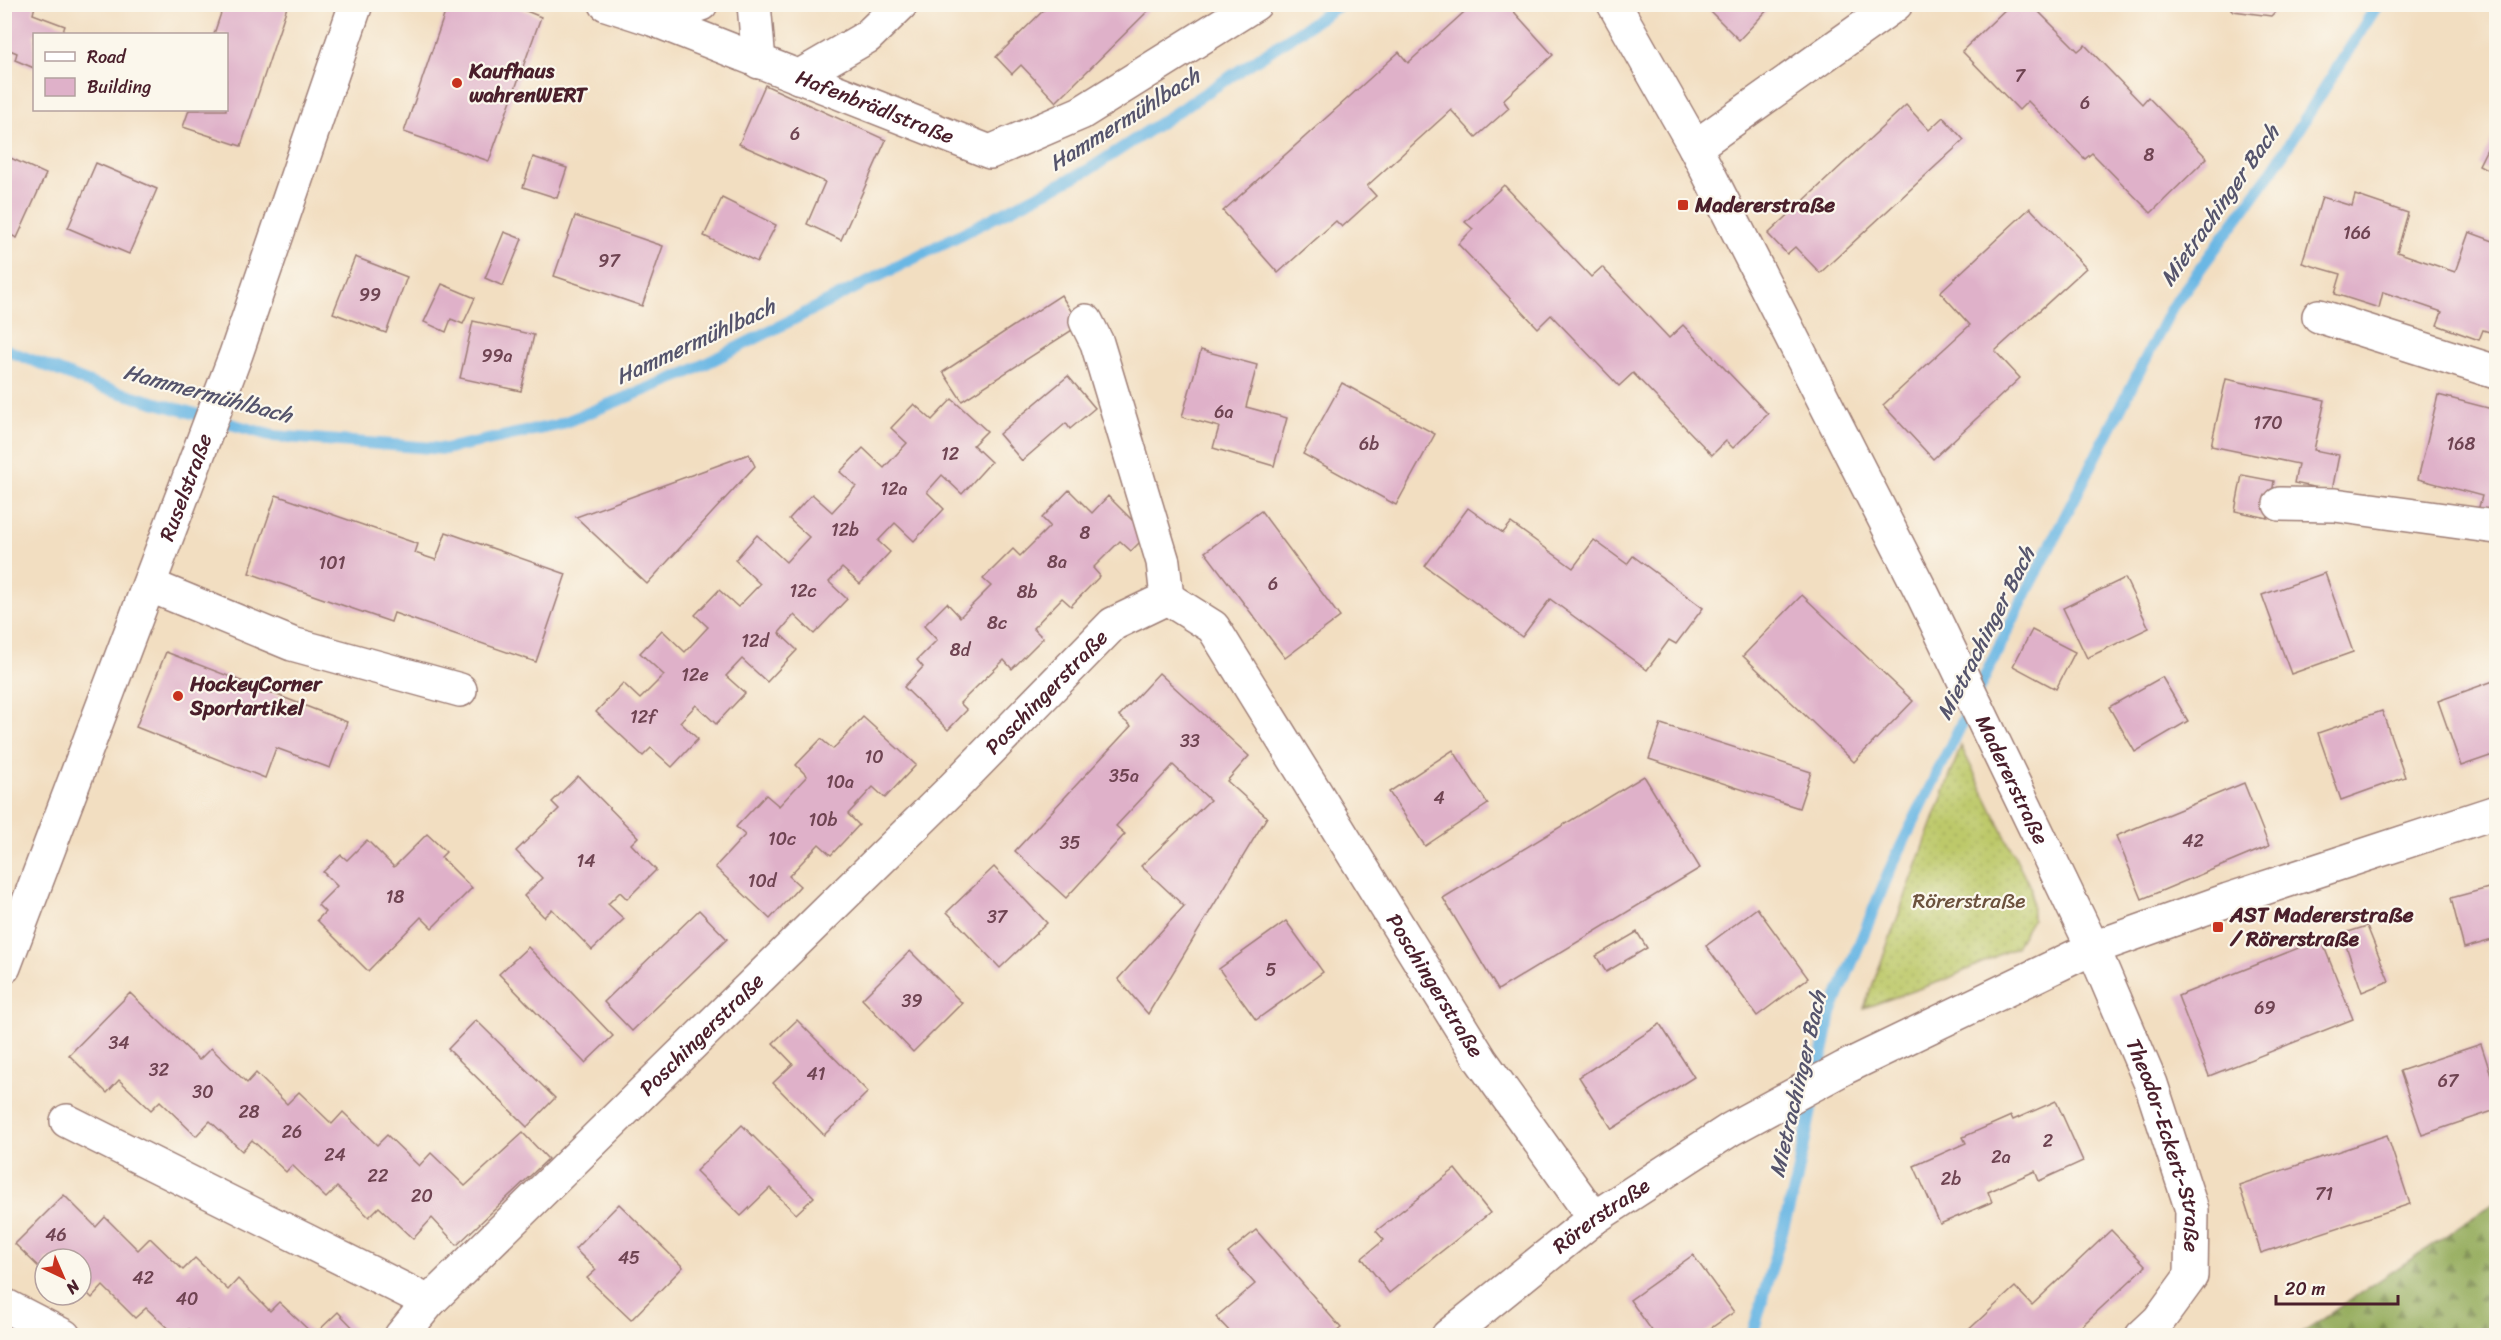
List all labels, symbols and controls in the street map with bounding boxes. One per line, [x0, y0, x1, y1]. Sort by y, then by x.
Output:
legend [33, 33, 228, 111]
text: Road [87, 41, 127, 73]
place label: Kaufhaus wahrenWERT [468, 52, 588, 114]
water label: Hammermühlbach [1041, 56, 1210, 182]
street label: Hafenbrädlstraße [790, 58, 960, 155]
house number: 7 [2015, 60, 2027, 92]
text: Building [87, 71, 151, 103]
marker: Kaufhaus wahrenWERT [450, 76, 464, 90]
house number: 6 [2080, 87, 2090, 119]
water label: Mietrachinger Bach [2149, 114, 2291, 294]
house number: 6 [790, 118, 800, 150]
house number: 8 [2144, 139, 2155, 171]
place label: Madererstraße [1694, 186, 1835, 224]
marker: Madererstraße [1676, 198, 1690, 212]
house number: 166 [2343, 217, 2371, 249]
house number: 97 [598, 245, 621, 277]
house number: 99 [359, 279, 381, 311]
water label: Hammermühlbach [609, 286, 784, 396]
house number: 99a [481, 340, 513, 372]
water label: Hammermühlbach [119, 352, 299, 435]
house number: 6a [1214, 396, 1234, 428]
house number: 170 [2253, 407, 2283, 439]
street label: Ruselstraße [148, 428, 223, 547]
house number: 6b [1359, 428, 1379, 460]
house number: 168 [2447, 428, 2476, 460]
house number: 12 [941, 438, 959, 470]
house number: 12a [880, 473, 908, 505]
house number: 12b [831, 514, 859, 546]
house number: 8 [1080, 517, 1091, 549]
water label: Mietrachinger Bach [1925, 538, 2047, 727]
house number: 8a [1047, 546, 1067, 578]
house number: 101 [319, 547, 346, 579]
house number: 6 [1268, 568, 1278, 600]
house number: 12c [789, 575, 817, 607]
house number: 8b [1017, 576, 1037, 608]
house number: 8c [987, 607, 1007, 639]
street label: Poschingerstraße [976, 620, 1118, 764]
house number: 12d [741, 625, 770, 657]
house number: 8d [950, 634, 972, 666]
house number: 12e [681, 659, 709, 691]
place label: HockeyCorner Sportartikel [189, 665, 323, 727]
marker: HockeyCorner Sportartikel [171, 689, 185, 703]
house number: 12f [630, 701, 659, 733]
street label: Madererstraße [1964, 708, 2060, 851]
house number: 33 [1180, 725, 1200, 757]
house number: 10 [864, 741, 884, 773]
house number: 35a [1109, 760, 1139, 792]
house number: 10a [826, 766, 854, 798]
house number: 4 [1433, 782, 1445, 814]
house number: 10b [809, 804, 838, 836]
house number: 10c [768, 823, 796, 855]
house number: 42 [2182, 825, 2204, 857]
house number: 35 [1060, 827, 1080, 859]
house number: 14 [577, 845, 595, 877]
house number: 10d [748, 865, 778, 897]
house number: 18 [386, 881, 404, 913]
park label: Rörerstraße [1913, 882, 2025, 920]
place label: AST Madererstraße / Rörerstraße [2229, 896, 2414, 958]
house number: 37 [987, 901, 1009, 933]
street label: Poschingerstraße [1375, 906, 1494, 1066]
marker: AST Madererstraße / Rörerstraße [2211, 920, 2225, 934]
house number: 5 [1266, 954, 1277, 986]
street label: Poschingerstraße [630, 963, 774, 1106]
house number: 39 [902, 985, 922, 1017]
water label: Mietrachinger Bach [1757, 985, 1838, 1181]
house number: 69 [2254, 992, 2276, 1024]
house number: 34 [108, 1027, 130, 1059]
street label: Theodor-Eckert-Straße [2115, 1032, 2211, 1253]
house number: 32 [149, 1054, 169, 1086]
house number: 41 [807, 1058, 826, 1090]
house number: 67 [2438, 1065, 2460, 1097]
house number: 30 [192, 1076, 214, 1108]
house number: 28 [238, 1096, 260, 1128]
house number: 26 [282, 1116, 302, 1148]
house number: 2 [2043, 1125, 2053, 1157]
house number: 24 [324, 1139, 346, 1171]
house number: 2a [1991, 1141, 2011, 1173]
house number: 22 [368, 1160, 388, 1192]
house number: 2b [1941, 1163, 1961, 1195]
street label: Rörerstraße [1544, 1167, 1658, 1264]
house number: 71 [2315, 1178, 2333, 1210]
house number: 20 [411, 1180, 433, 1212]
house number: 46 [45, 1219, 67, 1251]
house number: 45 [618, 1242, 640, 1274]
north arrow [33, 1247, 93, 1307]
house number: 42 [132, 1262, 154, 1294]
scale bar [2276, 1268, 2398, 1306]
text: N [58, 1272, 88, 1302]
text: 20 m [2285, 1273, 2325, 1305]
house number: 40 [176, 1283, 198, 1315]

